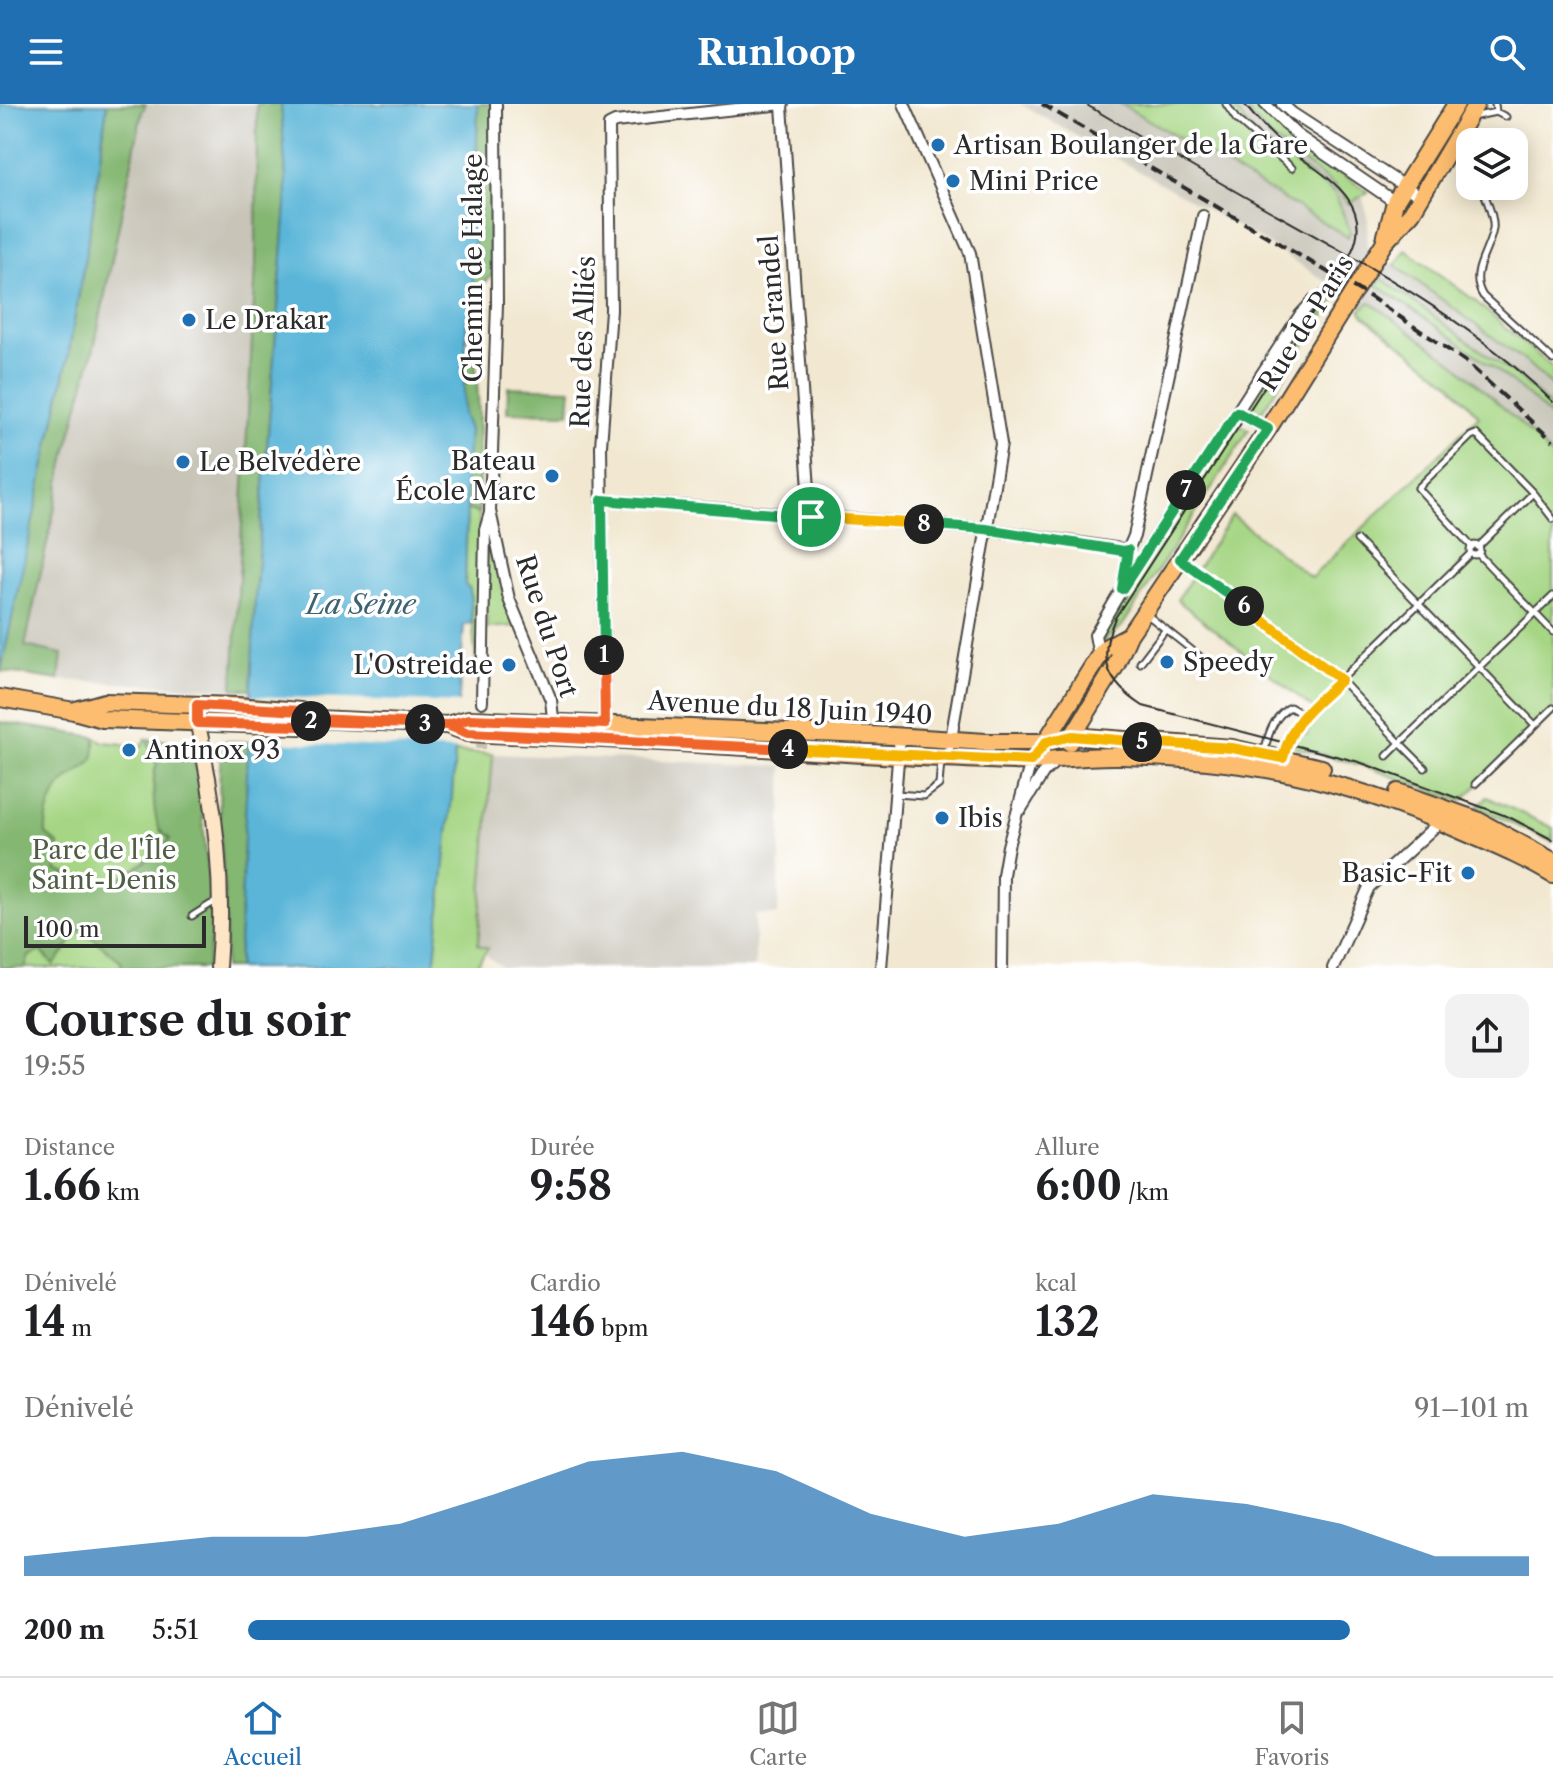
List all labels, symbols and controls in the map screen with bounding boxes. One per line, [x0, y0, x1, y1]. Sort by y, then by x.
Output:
icon: menu [24, 30, 68, 74]
text: Runloop [697, 30, 856, 74]
icon: search [1485, 30, 1529, 74]
map controls [1456, 128, 1528, 200]
button: layers [1456, 128, 1528, 200]
place label: Artisan Boulanger de la Gare [953, 129, 1308, 161]
marker: Artisan Boulanger de la Gare [929, 136, 947, 154]
street label: Chemin de Halage [457, 154, 489, 382]
place label: Mini Price [969, 165, 1099, 197]
marker: Mini Price [944, 172, 962, 190]
street label: Rue Grandel [753, 234, 795, 392]
street label: Rue de Paris [1251, 249, 1361, 397]
street label: Rue des Alliés [564, 255, 602, 429]
place label: Le Drakar [205, 304, 328, 336]
marker: Le Drakar [180, 311, 198, 329]
place label: Bateau École Marc [395, 445, 536, 507]
place label: Le Belvédère [199, 446, 361, 478]
marker: Le Belvédère [174, 453, 192, 471]
marker: Bateau École Marc [543, 467, 561, 485]
pin: 7 [1166, 470, 1206, 510]
text: 7 [1180, 476, 1192, 503]
pin [777, 483, 845, 551]
icon: arrive [789, 495, 833, 539]
pin: 8 [904, 504, 944, 544]
text: 8 [917, 510, 931, 537]
street label: Rue du Port [509, 551, 585, 702]
pin: 6 [1224, 586, 1264, 626]
water label: La Seine [304, 587, 417, 621]
text: 6 [1237, 592, 1251, 619]
pin: 1 [584, 635, 624, 675]
text: 1 [599, 641, 609, 668]
place label: Speedy [1183, 646, 1274, 678]
place label: L'Ostreidae [353, 649, 493, 681]
marker: Speedy [1158, 653, 1176, 671]
marker: L'Ostreidae [500, 656, 518, 674]
street label: Avenue du 18 Juin 1940 [646, 685, 933, 731]
pin: 2 [291, 701, 331, 741]
pin: 3 [405, 704, 445, 744]
text: 2 [305, 707, 318, 734]
text: 3 [419, 710, 431, 737]
pin: 5 [1122, 722, 1162, 762]
text: 5 [1136, 728, 1148, 755]
pin: 4 [768, 729, 808, 769]
place label: Antinox 93 [144, 734, 280, 766]
text: 4 [781, 735, 795, 762]
marker: Antinox 93 [120, 741, 138, 759]
place label: Ibis [958, 802, 1003, 834]
marker: Ibis [933, 809, 951, 827]
park label: Parc de l'Île Saint-Denis [31, 834, 177, 896]
place label: Basic-Fit [1342, 857, 1453, 889]
marker: Basic-Fit [1459, 864, 1477, 882]
scale bar [24, 912, 206, 948]
text: 100 m [36, 916, 99, 943]
text: Course du soir [24, 993, 351, 1047]
button: share [1445, 994, 1529, 1078]
text: 19:55 [24, 1050, 86, 1082]
text: Distance [24, 1134, 115, 1161]
text: Durée [530, 1134, 595, 1161]
text: Allure [1035, 1134, 1100, 1161]
text: 1.66 [24, 1161, 101, 1210]
text: 9:58 [530, 1161, 612, 1210]
text: 6:00 [1035, 1161, 1122, 1210]
text: km [101, 1179, 140, 1206]
text: /km [1122, 1179, 1169, 1206]
text: Dénivelé [24, 1270, 117, 1297]
text: Cardio [530, 1270, 601, 1297]
text: kcal [1035, 1270, 1077, 1297]
text: 14 [24, 1297, 66, 1346]
text: 146 [530, 1297, 595, 1346]
text: 132 [1035, 1297, 1100, 1346]
text: m [66, 1315, 92, 1342]
text: bpm [595, 1315, 648, 1342]
text: Dénivelé [24, 1392, 134, 1424]
text: 91–101 m [1414, 1392, 1529, 1424]
text: 200 m [24, 1614, 105, 1646]
text: 5:51 [152, 1614, 198, 1646]
tab: Accueil [224, 1696, 302, 1771]
tab: Carte [749, 1696, 807, 1771]
tab: Favoris [1254, 1696, 1329, 1771]

